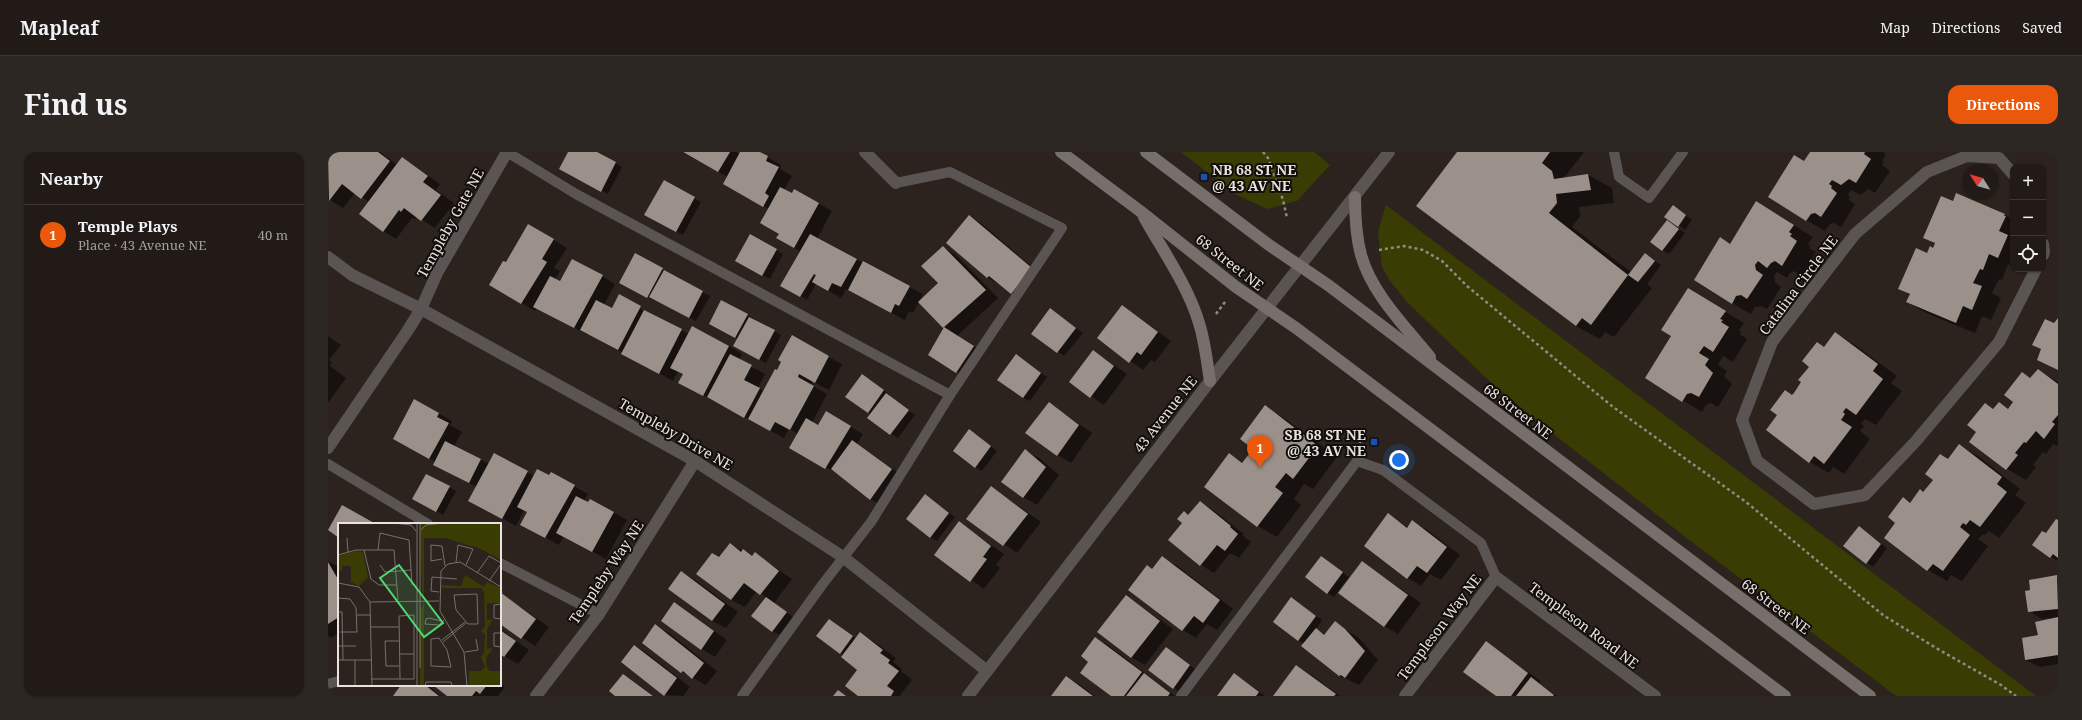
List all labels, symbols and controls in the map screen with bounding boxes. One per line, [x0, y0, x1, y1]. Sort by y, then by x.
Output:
text: Mapleaf [20, 15, 98, 41]
text: Map [1880, 18, 1910, 37]
text: Directions [1932, 18, 2000, 37]
text: Saved [2022, 18, 2062, 37]
text: Find us [24, 85, 128, 123]
button: Directions [1948, 85, 2058, 124]
place label: NB 68 ST NE @ 43 AV NE [1212, 160, 1296, 195]
north arrow [1962, 164, 1998, 200]
map controls [2010, 164, 2046, 272]
button: + [2010, 164, 2046, 200]
street label: Templeby Gate NE [412, 165, 488, 281]
text: Nearby [40, 167, 103, 190]
marker: NB 68 ST NE @ 43 AV NE [1199, 172, 1209, 182]
button: − [2010, 200, 2046, 236]
text: Temple Plays [78, 216, 177, 236]
text: 1 [49, 226, 57, 244]
text: 40 m [258, 226, 288, 244]
street label: 68 Street NE [1192, 229, 1268, 295]
street label: Catalina Circle NE [1754, 231, 1842, 339]
text: Place · 43 Avenue NE [78, 236, 206, 254]
button: locate [2010, 236, 2046, 272]
street label: 43 Avenue NE [1129, 372, 1201, 456]
street label: 68 Street NE [1480, 379, 1556, 443]
street label: Templeby Drive NE [615, 394, 737, 475]
place label: SB 68 ST NE @ 43 AV NE [1285, 425, 1366, 460]
pin: 1 [1247, 435, 1273, 468]
marker: SB 68 ST NE @ 43 AV NE [1369, 437, 1379, 447]
your location [1389, 450, 1409, 470]
street label: Templeby Way NE [564, 516, 648, 628]
inset map [338, 523, 501, 686]
street label: Templeson Way NE [1393, 570, 1485, 684]
street label: 68 Street NE [1738, 574, 1814, 638]
street label: Templeson Road NE [1525, 577, 1643, 673]

